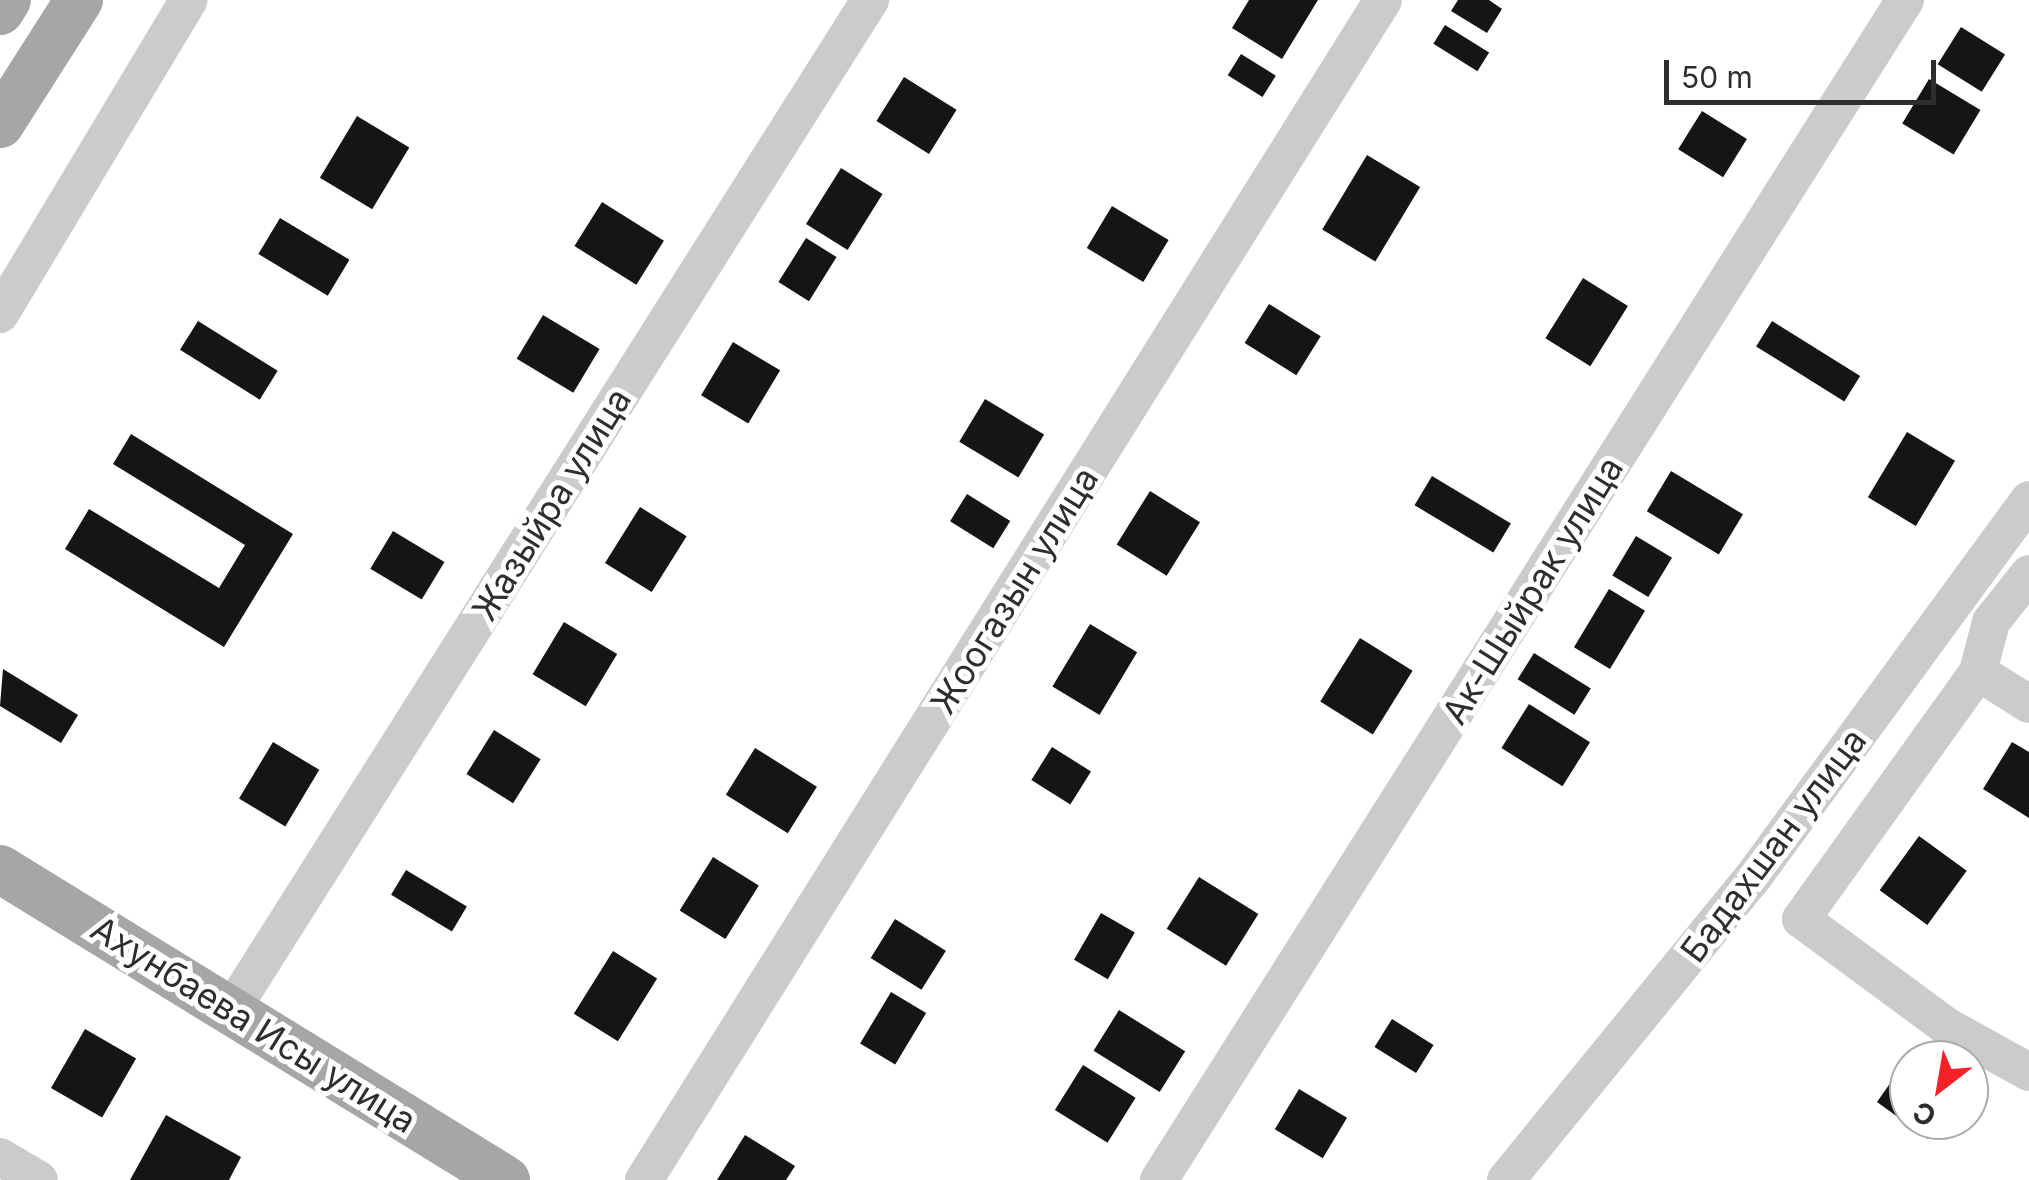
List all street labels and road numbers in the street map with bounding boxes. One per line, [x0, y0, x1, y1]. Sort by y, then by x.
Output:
street label: Жазыйра улица [463, 380, 639, 628]
street label: Ак-Шыйрак улица [1433, 449, 1631, 731]
street label: Жоогазын улица [921, 459, 1107, 721]
street label: Бадахшан улица [1672, 720, 1874, 970]
street label: Ахунбаева Исы улица [84, 907, 424, 1141]

